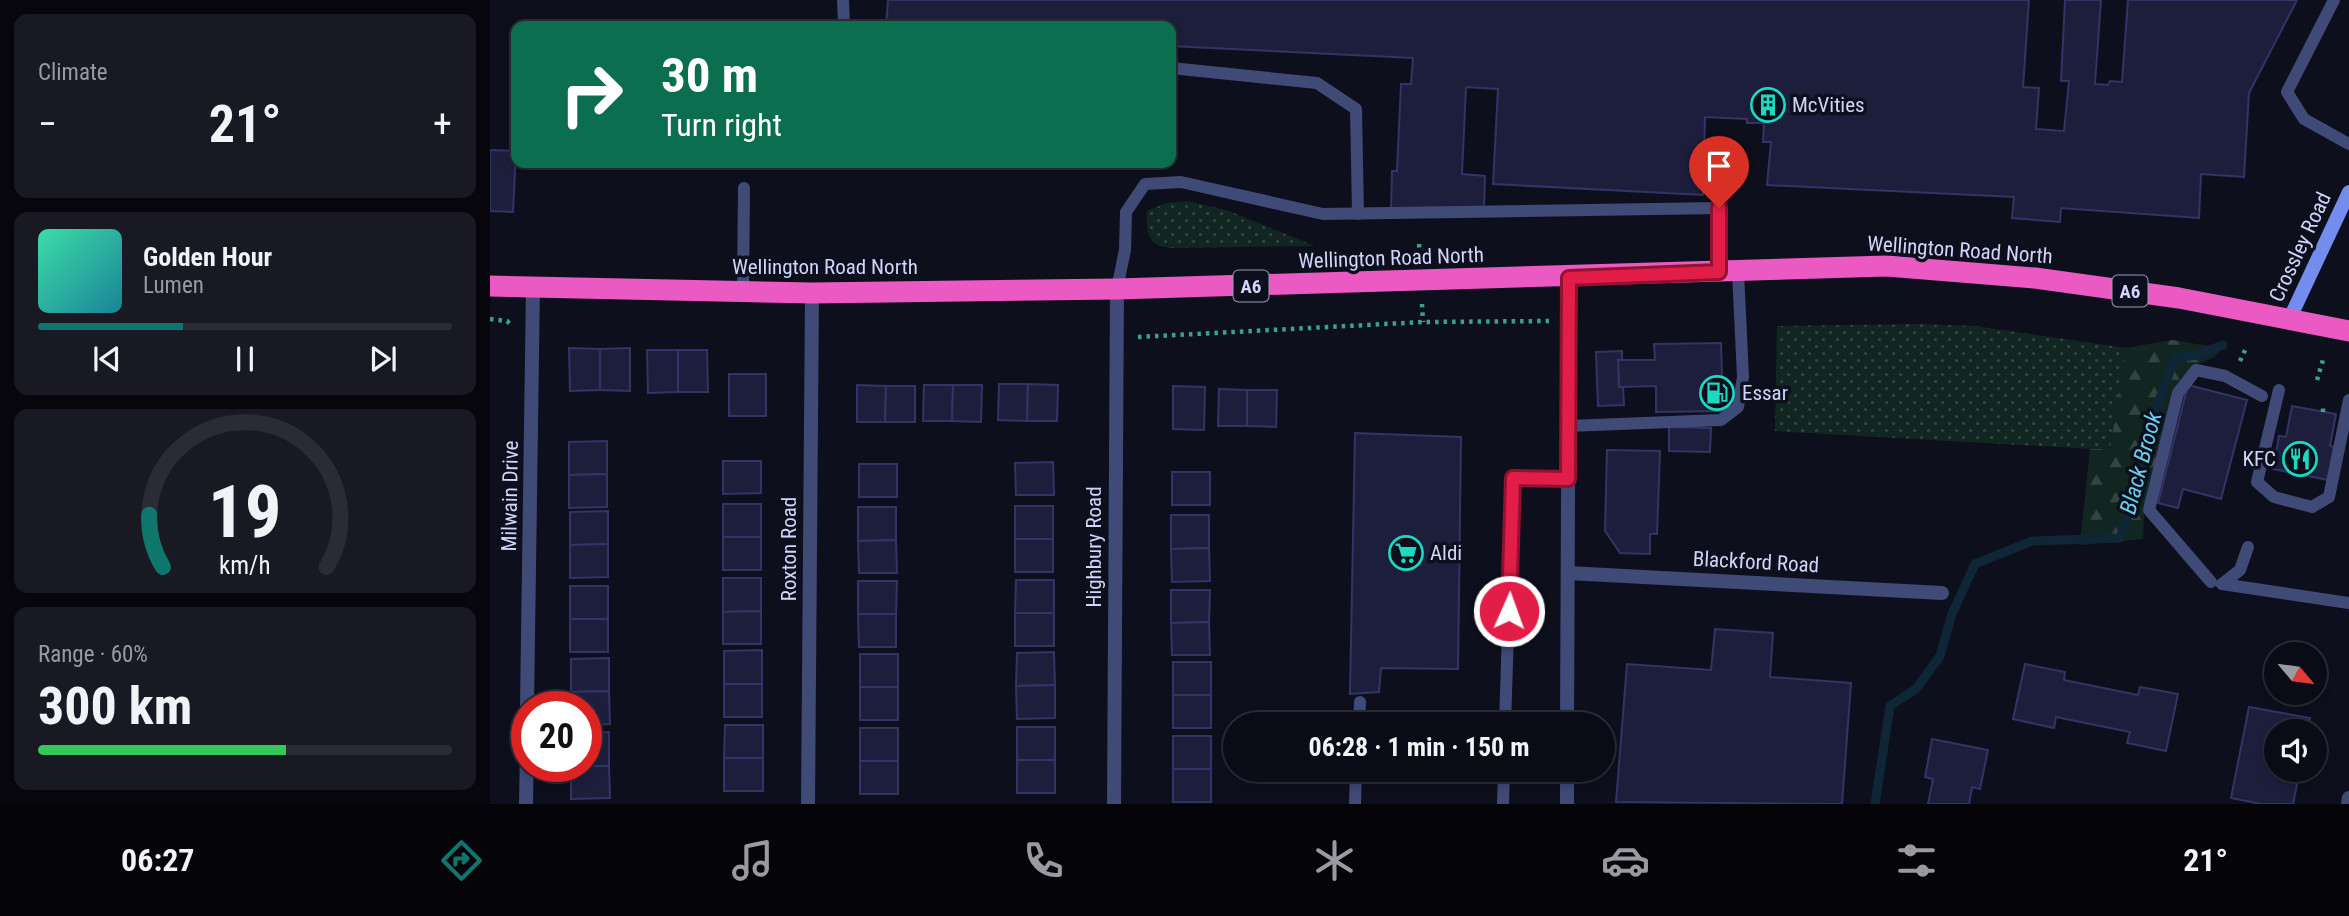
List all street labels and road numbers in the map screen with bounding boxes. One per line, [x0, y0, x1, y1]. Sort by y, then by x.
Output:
street label: Crossley Road [2264, 188, 2336, 306]
street label: Wellington Road North [1866, 232, 2054, 268]
street label: Wellington Road North [1298, 243, 1484, 273]
street label: Wellington Road North [732, 255, 918, 279]
road number: A6 [1234, 270, 1268, 302]
road number: A6 [2112, 276, 2148, 306]
street label: Milwain Drive [497, 440, 523, 552]
street label: Highbury Road [1082, 486, 1106, 608]
street label: Roxton Road [777, 497, 801, 601]
street label: Blackford Road [1692, 547, 1820, 577]

